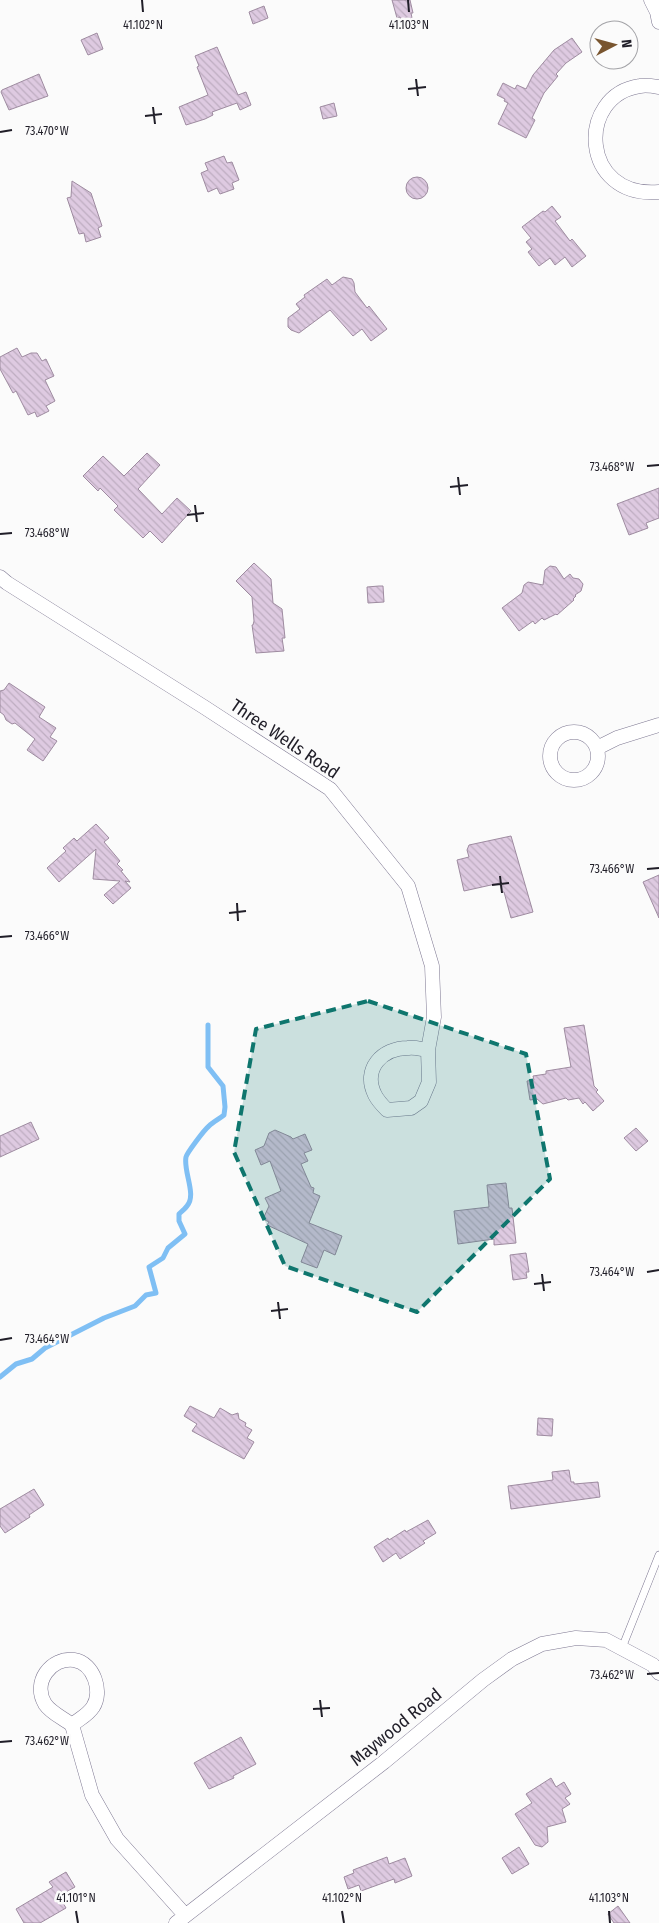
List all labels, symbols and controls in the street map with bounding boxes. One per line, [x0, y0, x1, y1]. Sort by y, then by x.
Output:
text: 41.102°N [123, 18, 163, 32]
text: 41.103°N [389, 18, 429, 32]
north arrow [589, 20, 639, 70]
text: N [618, 39, 635, 49]
text: 73.470°W [25, 124, 69, 138]
text: 73.468°W [590, 460, 634, 474]
text: 73.468°W [25, 526, 69, 540]
street label: Three Wells Road [226, 694, 344, 784]
text: 73.466°W [590, 862, 634, 876]
text: 73.466°W [25, 929, 69, 943]
text: 73.464°W [590, 1265, 634, 1279]
text: 73.464°W [25, 1332, 69, 1346]
text: 73.462°W [590, 1668, 634, 1682]
street label: Maywood Road [346, 1683, 446, 1771]
text: 73.462°W [25, 1734, 69, 1748]
text: 41.101°N [56, 1891, 96, 1905]
text: 41.102°N [322, 1891, 362, 1905]
text: 41.103°N [589, 1891, 629, 1905]

